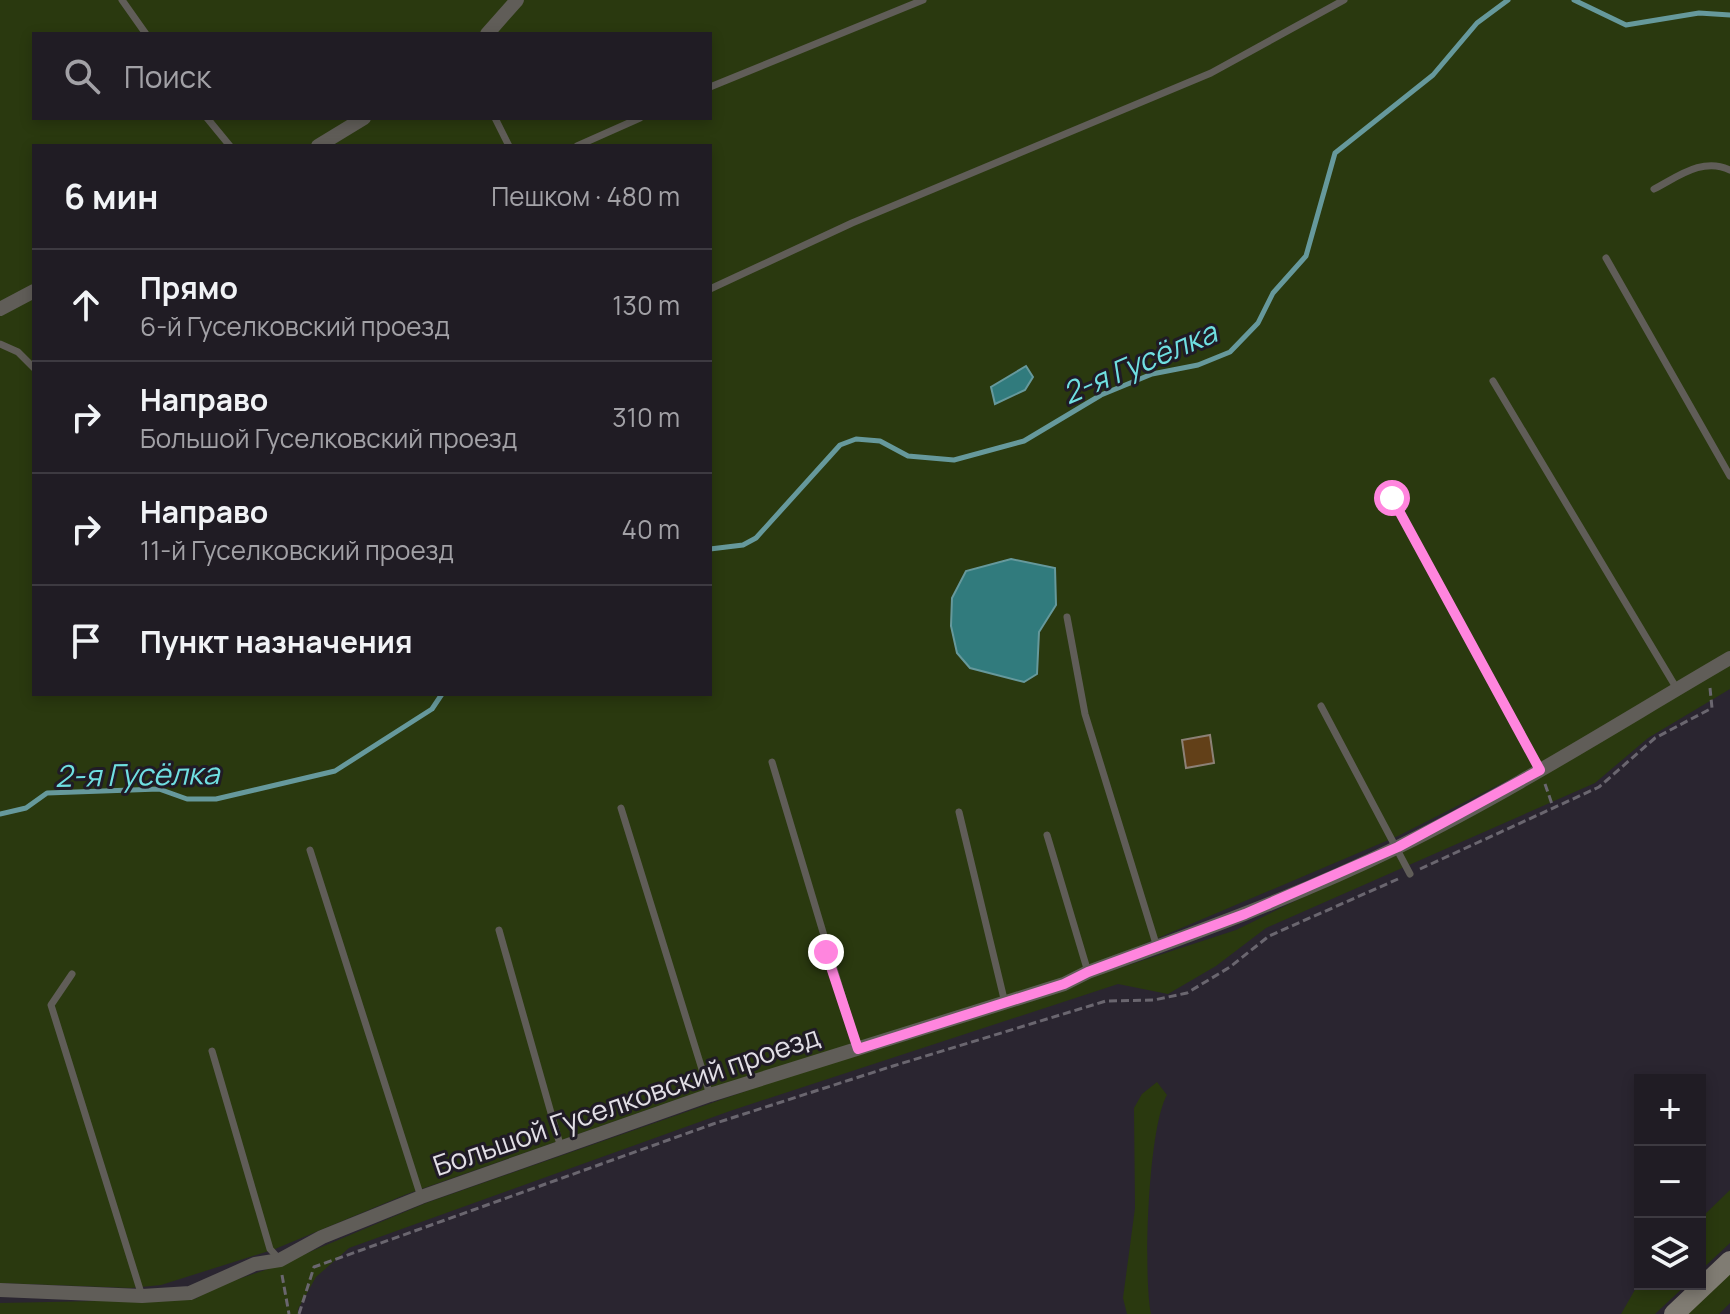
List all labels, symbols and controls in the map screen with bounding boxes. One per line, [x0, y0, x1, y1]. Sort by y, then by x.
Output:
search box [32, 32, 712, 120]
icon: search [60, 54, 104, 98]
text: Поиск [124, 56, 211, 97]
text: 6 мин [64, 173, 158, 219]
text: Пешком · 480 m [491, 178, 680, 214]
text: Прямо [140, 267, 238, 308]
icon: ahead [64, 283, 108, 327]
text: 130 m [612, 287, 680, 323]
text: 6-й Гуселковский проезд [140, 308, 450, 344]
water label: 2-я Гусёлка [1055, 311, 1224, 413]
text: Направо [140, 379, 268, 420]
icon: right [64, 395, 108, 439]
text: 310 m [612, 399, 680, 435]
text: Большой Гуселковский проезд [140, 420, 517, 456]
route start [1374, 480, 1410, 516]
text: Направо [140, 491, 268, 532]
icon: right [64, 507, 108, 551]
text: 40 m [622, 511, 680, 547]
text: 11-й Гуселковский проезд [140, 532, 454, 568]
icon: arrive [64, 619, 108, 663]
text: Пункт назначения [140, 621, 413, 662]
water label: 2-я Гусёлка [55, 752, 221, 796]
route end [808, 934, 844, 970]
street label: Большой Гуселковский проезд [428, 1016, 824, 1184]
map controls [1634, 1074, 1706, 1290]
button: + [1634, 1074, 1706, 1146]
button: − [1634, 1146, 1706, 1218]
button: layers [1634, 1218, 1706, 1290]

